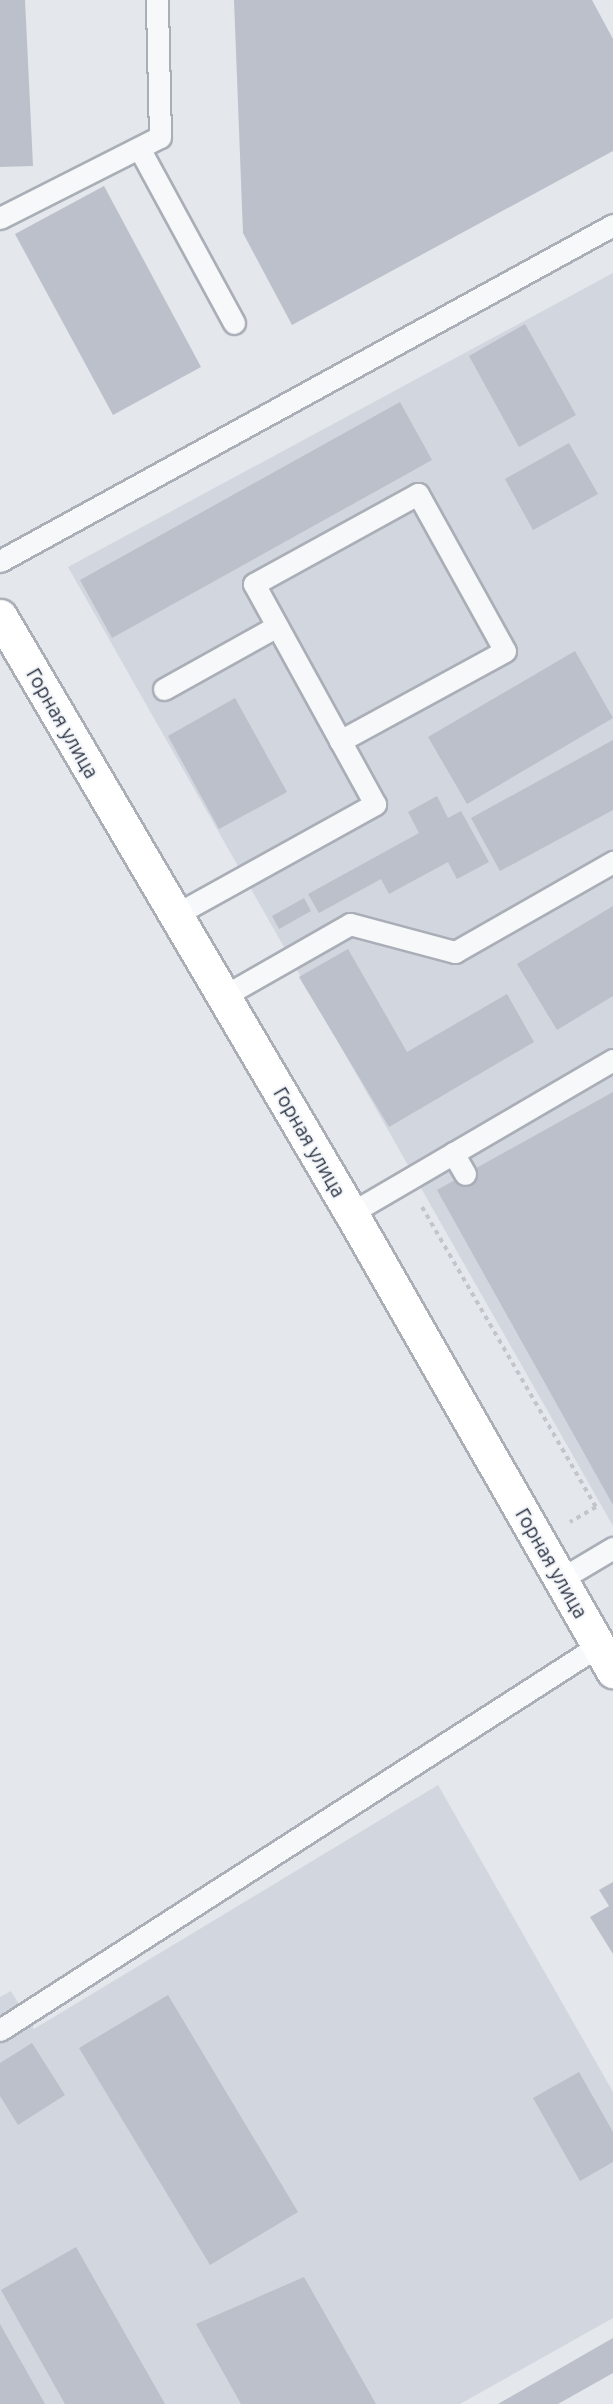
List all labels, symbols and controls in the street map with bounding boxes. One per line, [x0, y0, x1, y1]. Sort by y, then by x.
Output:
street label: Горная улица [22, 664, 104, 782]
street label: Горная улица [269, 1083, 351, 1201]
street label: Горная улица [511, 1504, 593, 1622]

